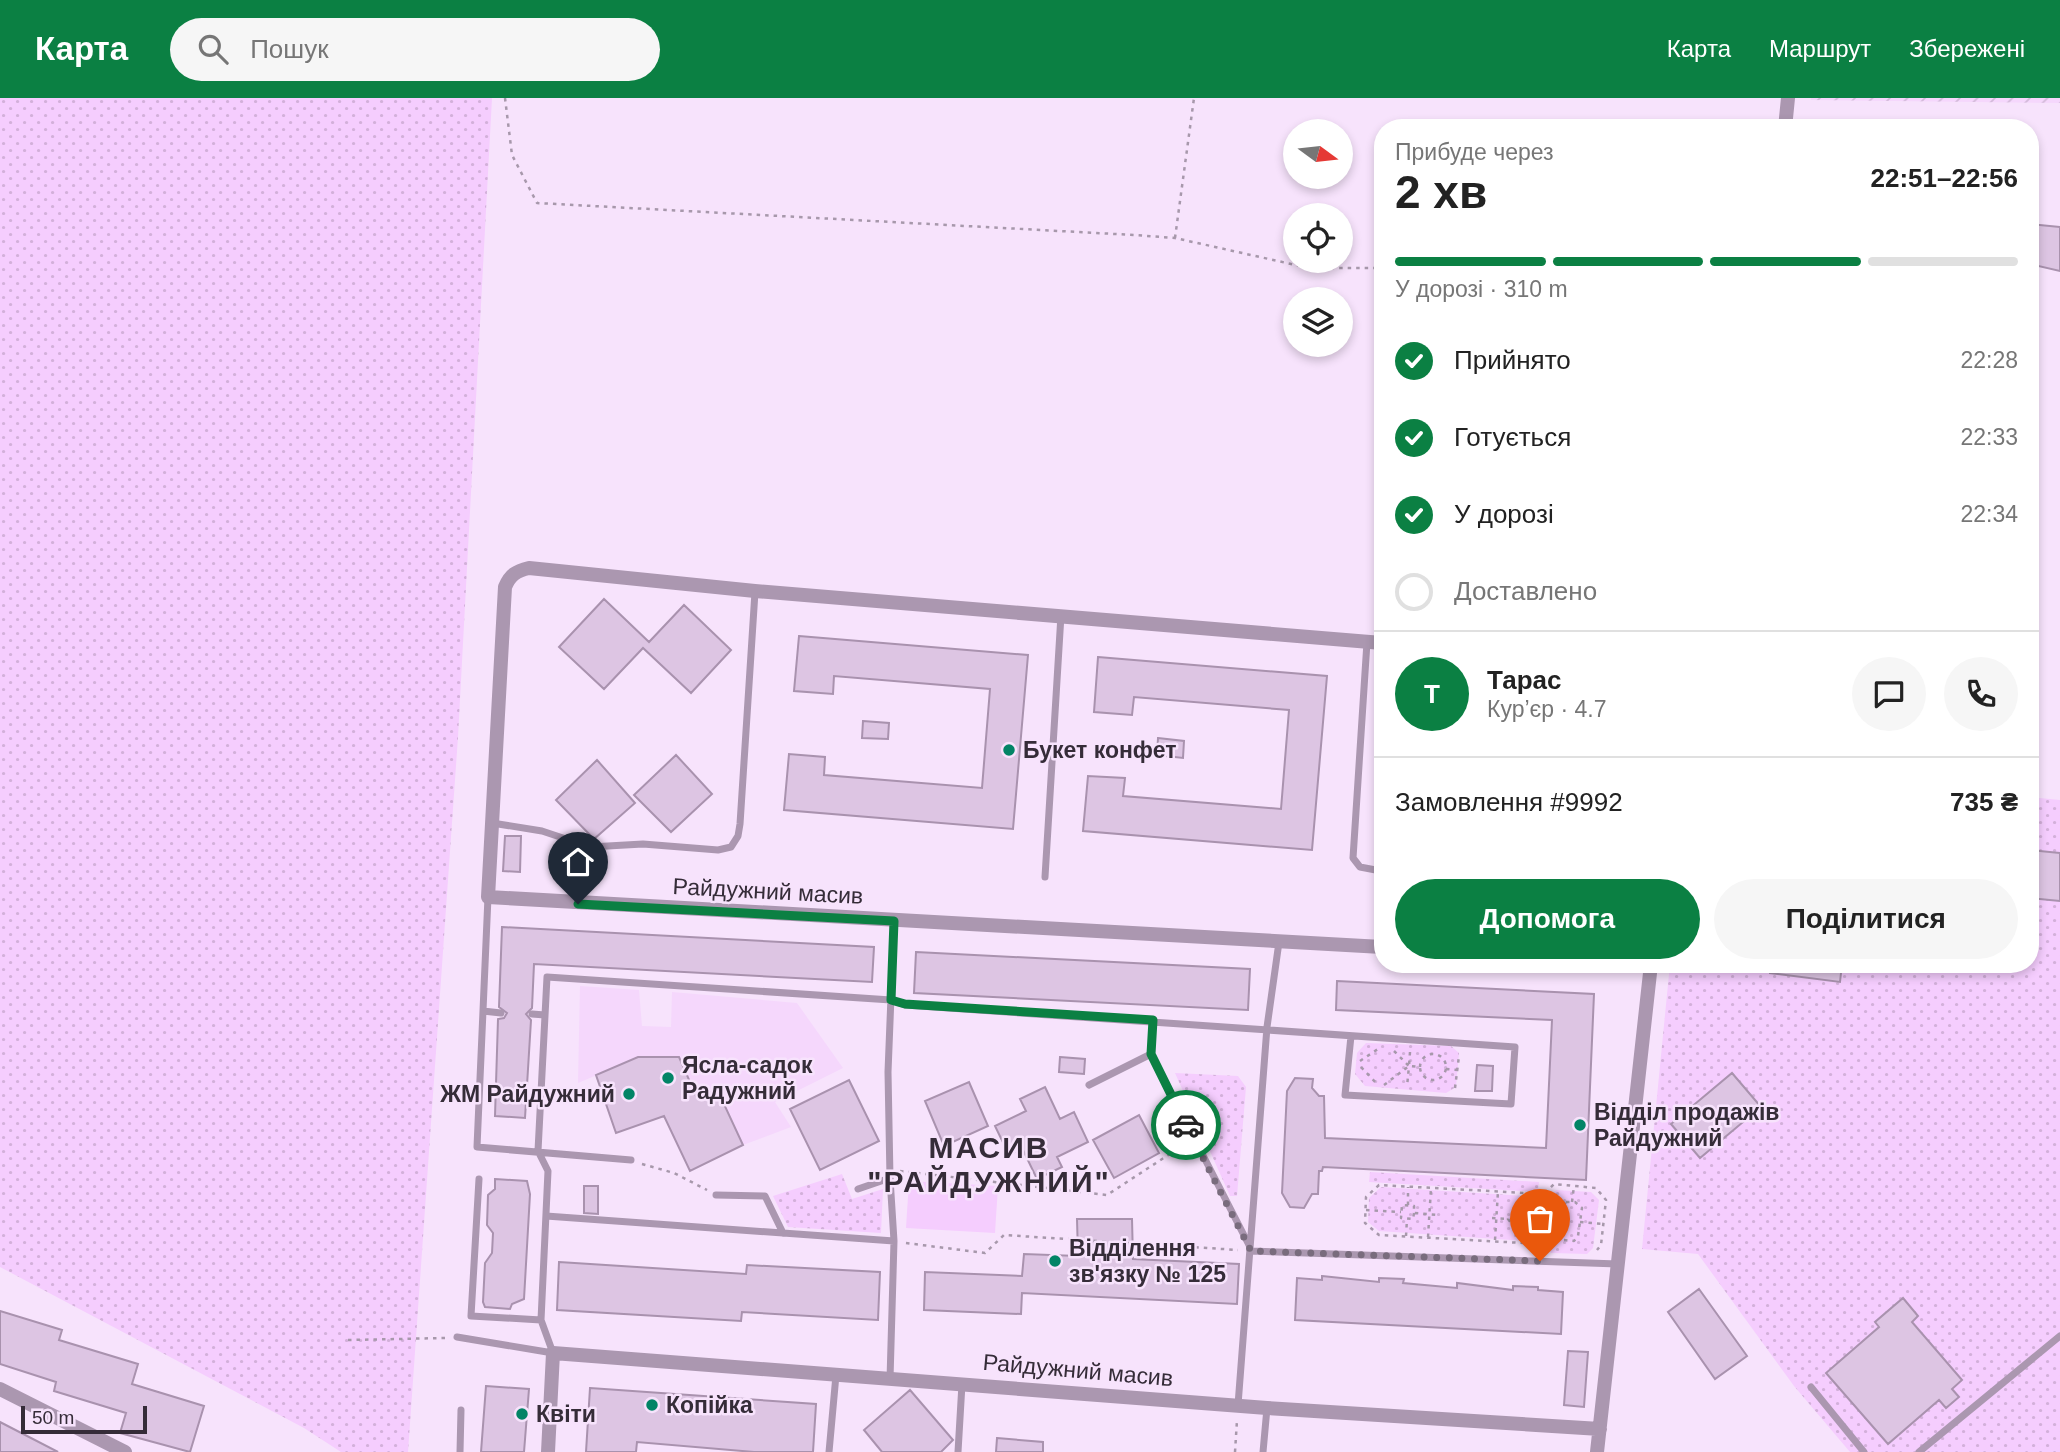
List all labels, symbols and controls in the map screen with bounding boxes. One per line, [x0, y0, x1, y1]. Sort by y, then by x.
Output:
search box [170, 18, 660, 81]
text: Карта [35, 30, 128, 67]
icon: search [194, 30, 232, 68]
text: Пошук [250, 34, 329, 64]
text: Карта [1667, 35, 1731, 62]
text: Маршрут [1769, 35, 1871, 62]
text: Збережені [1909, 35, 2025, 62]
north arrow [1283, 119, 1353, 189]
map controls [1283, 119, 1353, 357]
text: Прибуде через [1395, 139, 1554, 165]
text: 22:51–22:56 [1871, 163, 2018, 193]
text: 2 хв [1395, 166, 1487, 218]
button: locate [1283, 203, 1353, 273]
text: У дорозі · 310 m [1395, 276, 1568, 302]
button: layers [1283, 287, 1353, 357]
icon: check [1395, 342, 1433, 380]
text: Прийнято [1454, 345, 1571, 375]
text: 22:28 [1960, 347, 2018, 373]
icon: check [1395, 419, 1433, 457]
text: Готується [1454, 422, 1571, 452]
text: 22:33 [1960, 424, 2018, 450]
icon: check [1395, 496, 1433, 534]
text: У дорозі [1454, 499, 1554, 529]
text: 22:34 [1960, 501, 2018, 527]
text: Доставлено [1454, 576, 1597, 606]
button: chat [1852, 657, 1926, 731]
button: phone [1944, 657, 2018, 731]
text: Тарас [1487, 665, 1562, 695]
text: Т [1424, 679, 1440, 709]
text: Кур’єр · 4.7 [1487, 696, 1606, 722]
place label: Букет конфет [1023, 737, 1176, 763]
marker: Букет конфет [1001, 742, 1017, 758]
text: Замовлення #9992 [1395, 787, 1623, 817]
text: 735 ₴ [1950, 787, 2018, 817]
pin [548, 832, 608, 904]
icon: home [559, 843, 597, 881]
street label: Райдужний масив [672, 873, 864, 909]
button: Допомога [1395, 879, 1700, 959]
button: Поділитися [1714, 879, 2018, 959]
place label: Ясла-садок Радужний [682, 1052, 813, 1104]
marker: Ясла-садок Радужний [660, 1070, 676, 1086]
place label: ЖМ Райдужний [439, 1081, 615, 1107]
marker: ЖМ Райдужний [621, 1086, 637, 1102]
courier [1151, 1090, 1221, 1160]
place label: Відділ продажів Райдужний [1594, 1099, 1780, 1151]
icon: car [1167, 1106, 1205, 1144]
marker: Відділ продажів Райдужний [1572, 1117, 1588, 1133]
district label: МАСИВ "РАЙДУЖНИЙ" [867, 1131, 1111, 1198]
pin [1510, 1189, 1570, 1261]
icon: bag [1521, 1200, 1559, 1238]
place label: Відділення зв'язку № 125 [1069, 1235, 1226, 1287]
marker: Відділення зв'язку № 125 [1047, 1253, 1063, 1269]
street label: Райдужний масив [982, 1349, 1174, 1391]
place label: Копійка [666, 1392, 753, 1418]
marker: Копійка [644, 1397, 660, 1413]
place label: Квіти [536, 1401, 596, 1427]
scale bar [21, 1403, 147, 1435]
marker: Квіти [514, 1406, 530, 1422]
text: 50 m [32, 1407, 74, 1428]

